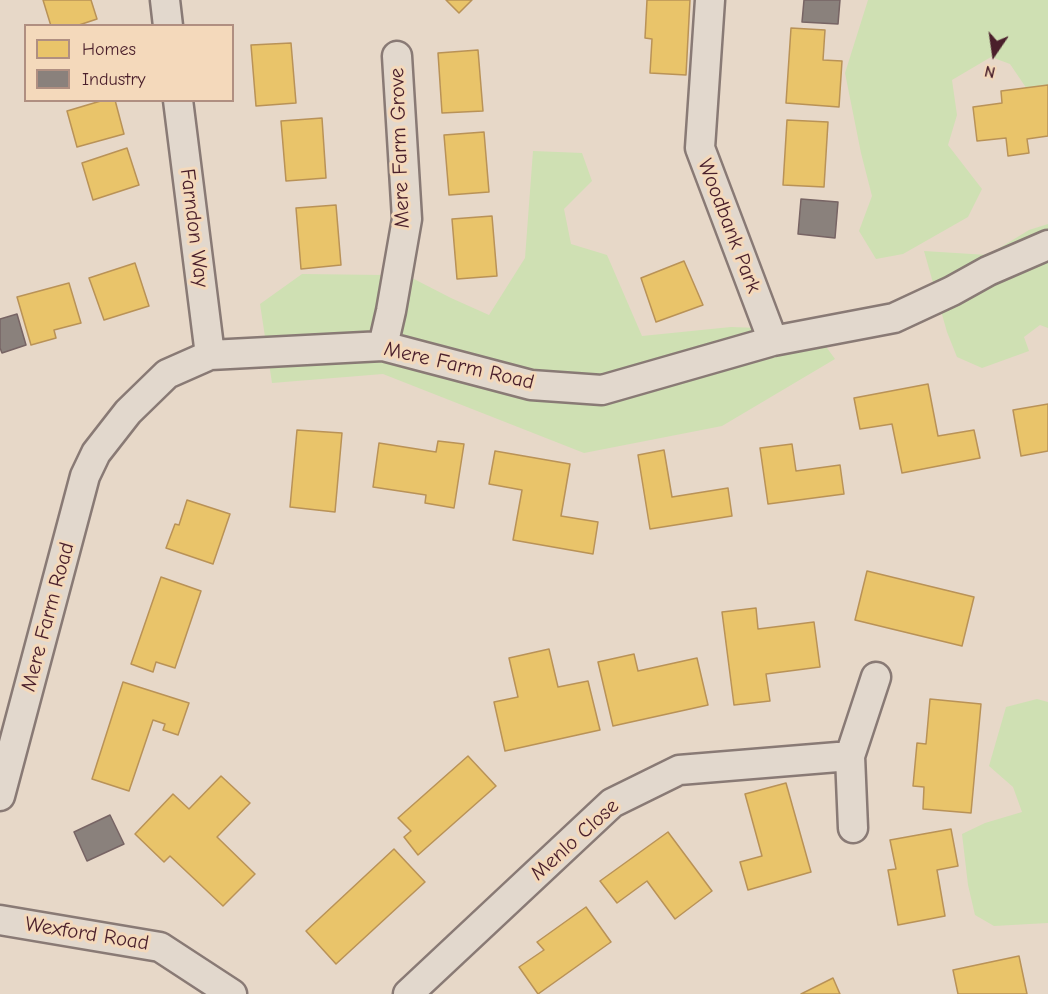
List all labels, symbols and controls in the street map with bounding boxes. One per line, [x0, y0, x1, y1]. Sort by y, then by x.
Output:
legend [24, 24, 234, 102]
north arrow [964, 24, 1024, 84]
text: Homes [82, 39, 136, 60]
text: N [983, 62, 997, 81]
street label: Mere Farm Grove [385, 67, 415, 229]
text: Industry [82, 69, 146, 90]
street label: Woodbank Park [692, 155, 766, 297]
street label: Farndon Way [174, 167, 214, 289]
street label: Mere Farm Road [381, 336, 537, 396]
street label: Mere Farm Road [16, 540, 80, 694]
street label: Menlo Close [526, 794, 624, 886]
street label: Wexford Road [23, 912, 151, 956]

